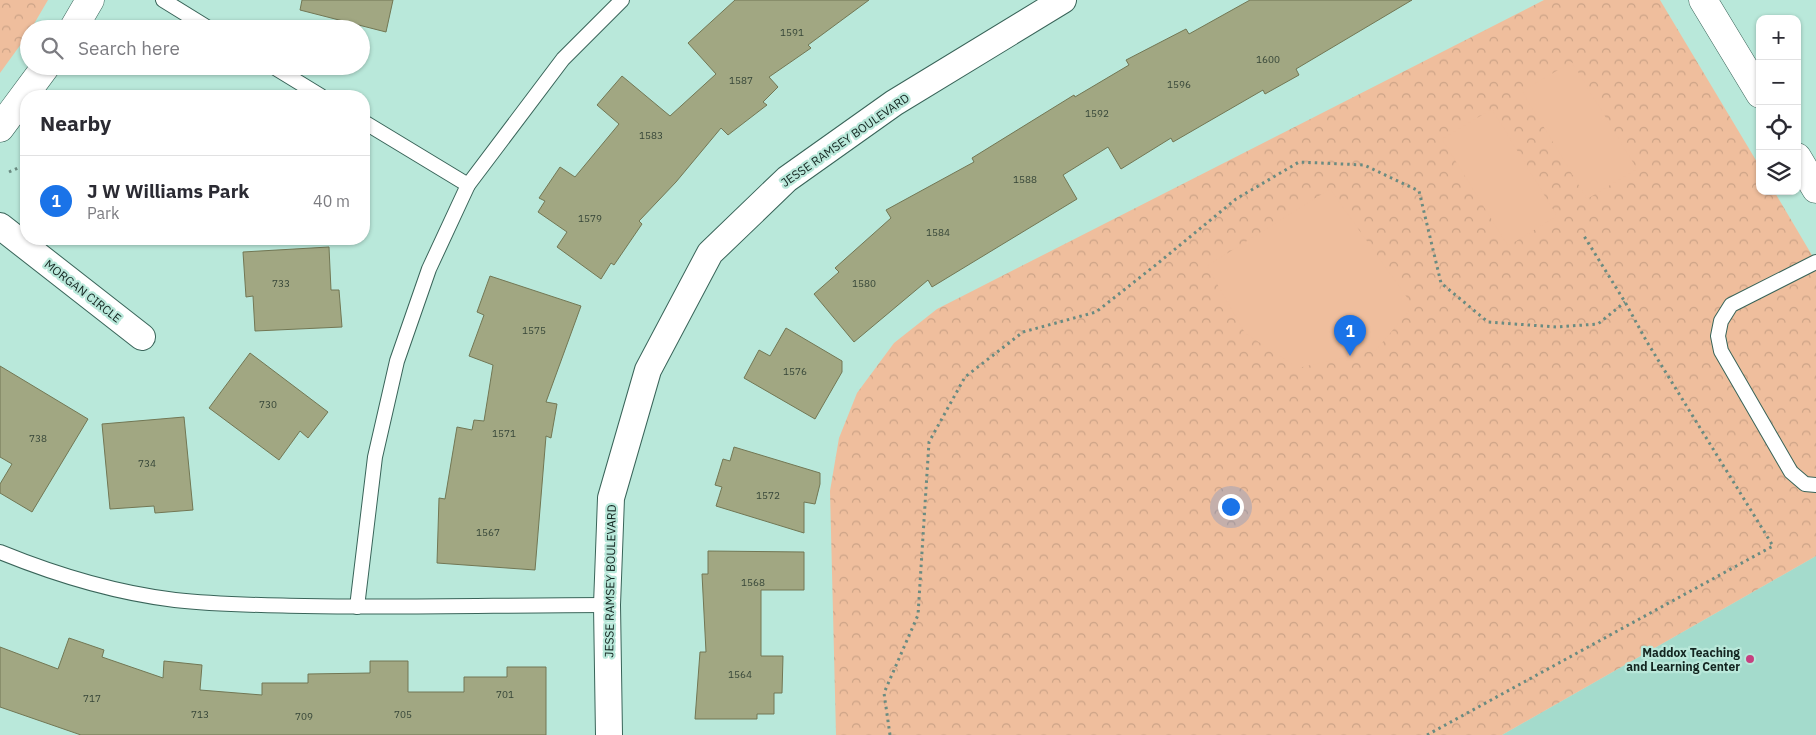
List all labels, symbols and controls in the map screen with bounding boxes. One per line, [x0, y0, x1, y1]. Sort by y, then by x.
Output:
map controls [1756, 15, 1801, 195]
button: + [1756, 15, 1801, 60]
search box [20, 20, 370, 75]
house number: 1591 [780, 26, 804, 39]
icon: search [38, 34, 66, 62]
text: Search here [78, 36, 180, 60]
house number: 1600 [1256, 53, 1280, 66]
button: − [1756, 60, 1801, 105]
house number: 1587 [729, 74, 753, 87]
house number: 1596 [1167, 78, 1191, 91]
street label: JESSE RAMSEY BOULEVARD [778, 90, 912, 190]
button: locate [1756, 105, 1801, 150]
house number: 1592 [1085, 107, 1109, 120]
text: Nearby [40, 109, 111, 137]
house number: 1583 [639, 129, 663, 142]
button: layers [1756, 150, 1801, 195]
house number: 1588 [1013, 173, 1037, 186]
text: J W Williams Park [87, 179, 249, 203]
text: 1 [51, 191, 61, 211]
text: 40 m [313, 191, 350, 211]
text: Park [87, 203, 119, 223]
house number: 1579 [578, 212, 602, 225]
house number: 1584 [926, 226, 950, 239]
street label: MORGAN CIRCLE [42, 256, 124, 326]
house number: 733 [272, 277, 290, 290]
house number: 1580 [852, 277, 876, 290]
pin: 1 [1334, 315, 1366, 356]
house number: 1575 [522, 324, 546, 337]
house number: 1576 [783, 365, 807, 378]
house number: 730 [259, 398, 277, 411]
house number: 1571 [492, 427, 516, 440]
house number: 738 [29, 432, 47, 445]
house number: 734 [138, 457, 156, 470]
house number: 1572 [756, 489, 780, 502]
your location [1218, 494, 1244, 520]
street label: JESSE RAMSEY BOULEVARD [601, 504, 619, 658]
house number: 1567 [476, 526, 500, 539]
house number: 1568 [741, 576, 765, 589]
place label: Maddox Teaching and Learning Center [1626, 645, 1740, 674]
marker: Maddox Teaching and Learning Center [1744, 653, 1756, 665]
house number: 1564 [728, 668, 752, 681]
house number: 701 [496, 688, 514, 701]
house number: 717 [83, 692, 101, 705]
house number: 713 [191, 708, 209, 721]
house number: 705 [394, 708, 412, 721]
house number: 709 [295, 710, 313, 723]

